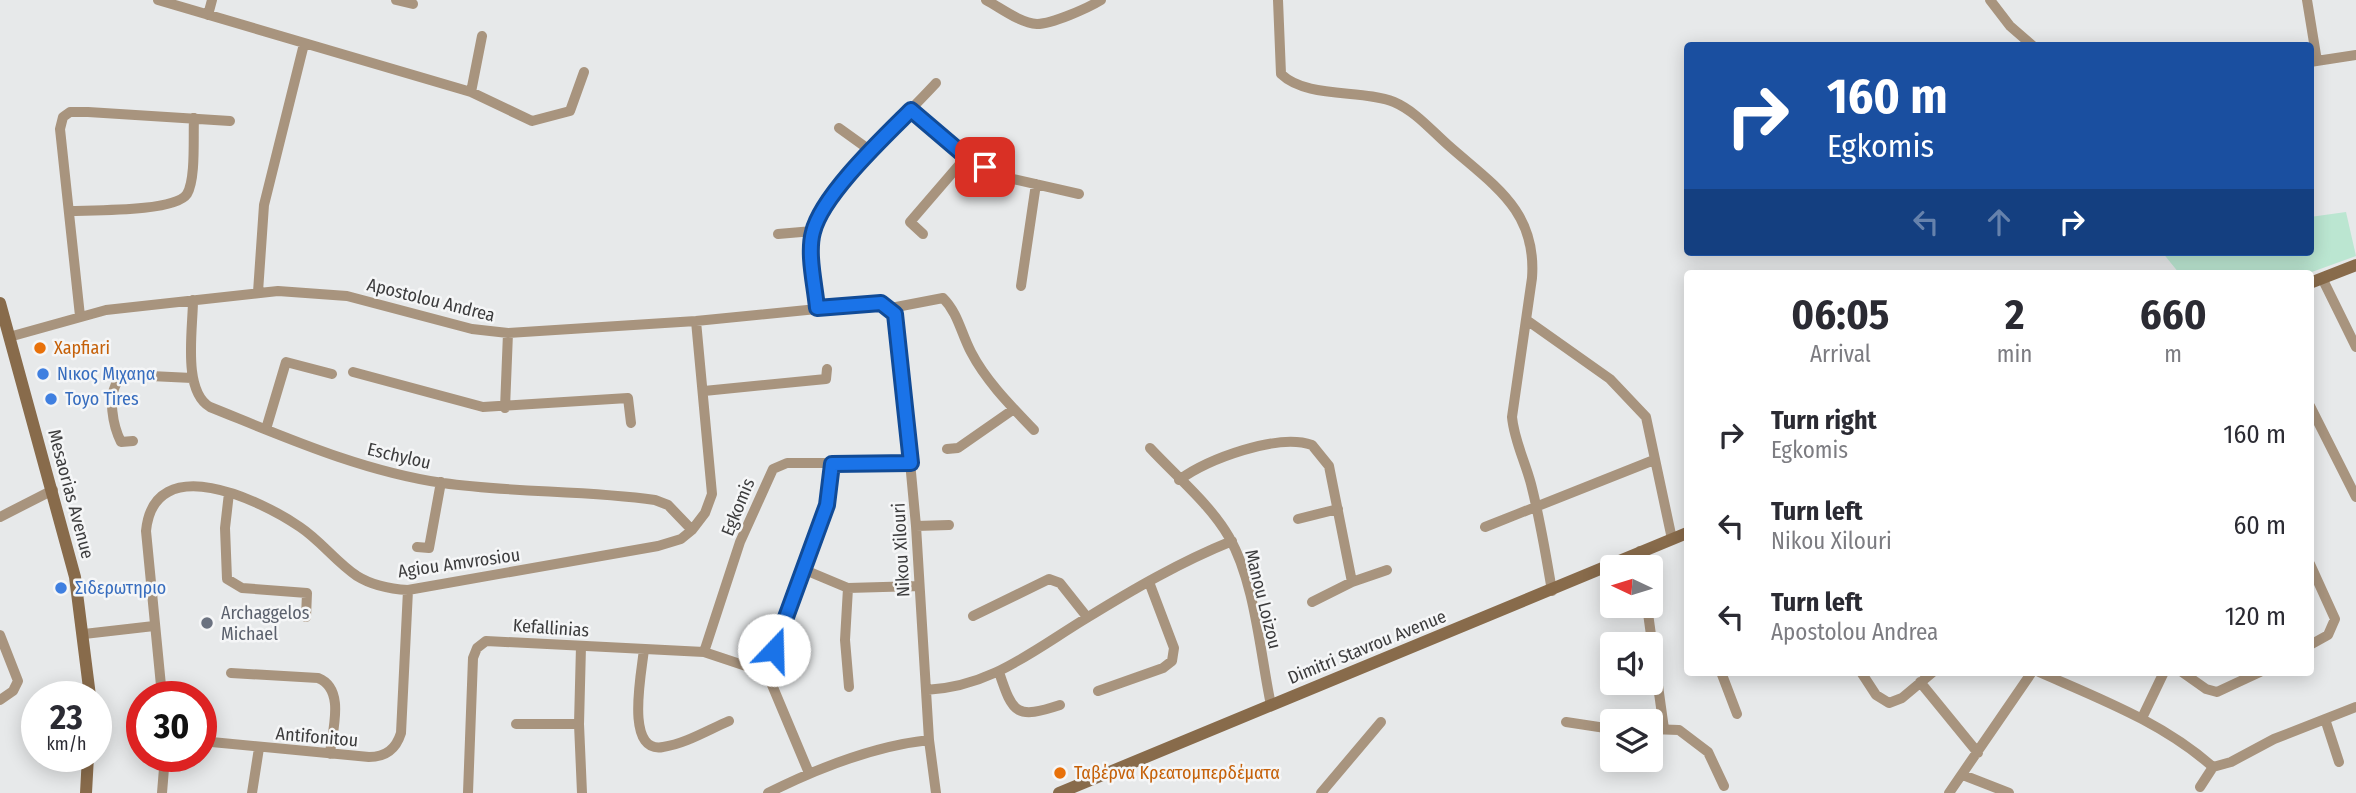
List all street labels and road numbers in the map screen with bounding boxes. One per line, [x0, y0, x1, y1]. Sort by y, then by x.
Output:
street label: Apostolou Andrea [365, 273, 497, 327]
street label: Mesaorias Avenue [43, 427, 99, 561]
street label: Eschylou [365, 438, 433, 474]
street label: Egkomis [717, 475, 760, 539]
street label: Nikou Xilouri [888, 502, 914, 598]
street label: Agiou Amvrosiou [397, 544, 521, 582]
street label: Manou Loizou [1240, 547, 1286, 651]
street label: Dimitri Stavrou Avenue [1285, 605, 1449, 689]
street label: Kefallinias [512, 614, 590, 642]
street label: Antifonitou [275, 722, 359, 752]

